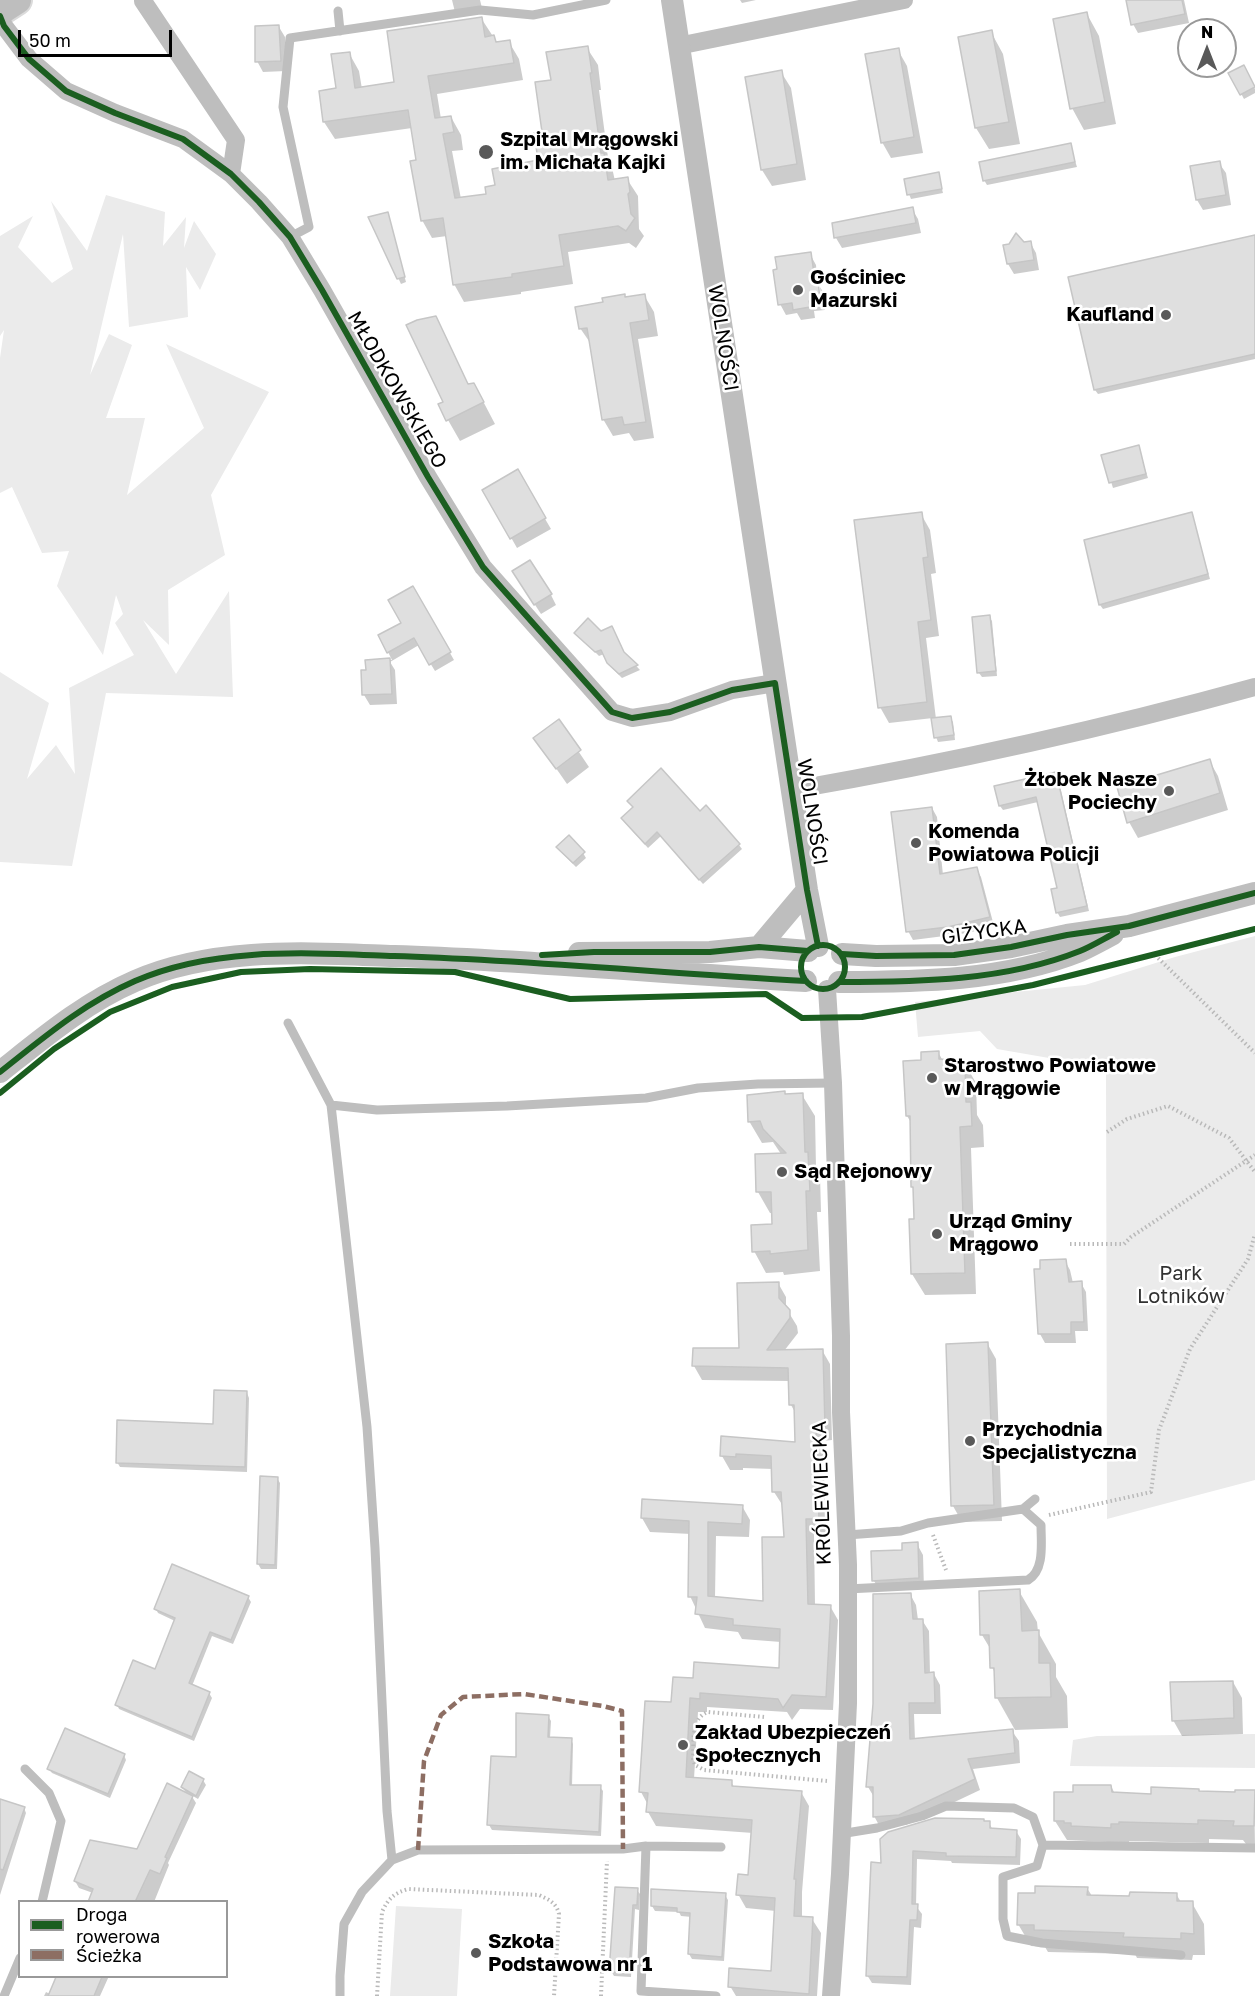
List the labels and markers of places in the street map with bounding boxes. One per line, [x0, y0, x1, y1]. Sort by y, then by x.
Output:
place label: Szpital Mrągowski im. Michała Kajki [500, 128, 678, 175]
marker: Szpital Mrągowski im. Michała Kajki [477, 143, 495, 161]
place label: Gościniec Mazurski [810, 266, 906, 313]
marker: Gościniec Mazurski [791, 283, 805, 297]
place label: Kaufland [1066, 303, 1154, 327]
marker: Kaufland [1159, 308, 1173, 322]
place label: Żłobek Nasze Pociechy [1025, 768, 1157, 815]
marker: Żłobek Nasze Pociechy [1162, 784, 1176, 798]
place label: Komenda Powiatowa Policji [928, 820, 1099, 867]
marker: Komenda Powiatowa Policji [909, 836, 923, 850]
place label: Starostwo Powiatowe w Mrągowie [944, 1054, 1156, 1101]
marker: Starostwo Powiatowe w Mrągowie [925, 1071, 939, 1085]
place label: Sąd Rejonowy [794, 1160, 932, 1184]
marker: Sąd Rejonowy [775, 1165, 789, 1179]
place label: Urząd Gminy Mrągowo [949, 1210, 1072, 1257]
marker: Urząd Gminy Mrągowo [930, 1227, 944, 1241]
place label: Przychodnia Specjalistyczna [982, 1418, 1137, 1465]
marker: Przychodnia Specjalistyczna [963, 1434, 977, 1448]
place label: Zakład Ubezpieczeń Społecznych [695, 1721, 891, 1768]
marker: Zakład Ubezpieczeń Społecznych [676, 1738, 690, 1752]
place label: Szkoła Podstawowa nr 1 [488, 1930, 652, 1977]
marker: Szkoła Podstawowa nr 1 [469, 1946, 483, 1960]

